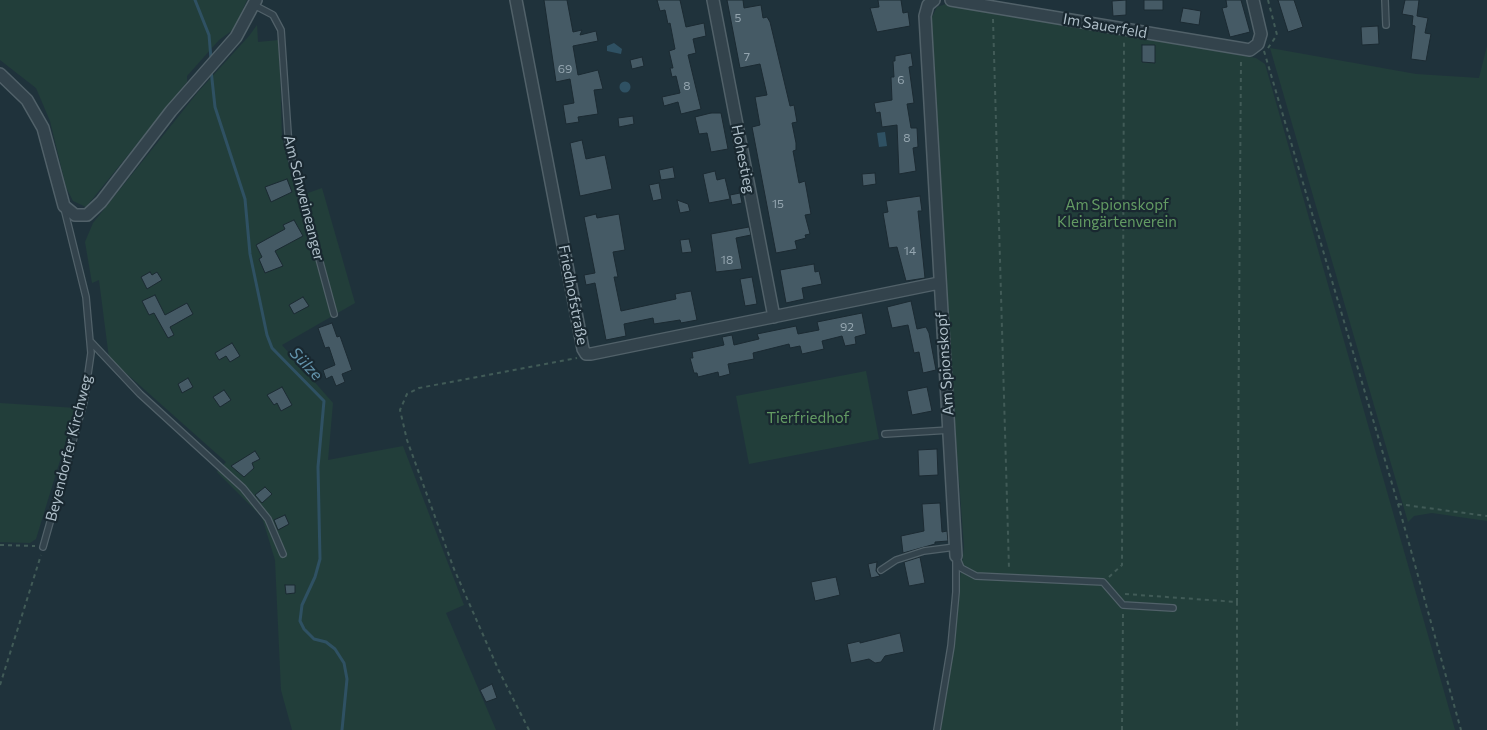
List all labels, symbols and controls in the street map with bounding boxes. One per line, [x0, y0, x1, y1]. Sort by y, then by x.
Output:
street label: Im Sauerfeld [1062, 10, 1148, 42]
house number: 5 [735, 11, 741, 25]
house number: 7 [744, 50, 750, 64]
house number: 69 [558, 62, 572, 76]
house number: 6 [897, 73, 905, 87]
house number: 8 [683, 79, 691, 93]
street label: Hohestieg [728, 123, 758, 195]
house number: 8 [903, 131, 911, 145]
street label: Am Schweineanger [280, 133, 328, 263]
park label: Am Spionskopf Kleingärtenverein [1057, 196, 1177, 231]
house number: 15 [772, 197, 784, 211]
street label: Friedhofstraße [554, 243, 592, 347]
house number: 14 [904, 244, 916, 258]
house number: 18 [721, 253, 733, 267]
street label: Am Spionskopf [932, 312, 958, 416]
house number: 92 [840, 320, 854, 334]
water label: Sülze [286, 343, 326, 385]
street label: Beyendorfer Kirchweg [42, 373, 96, 523]
park label: Tierfriedhof [766, 409, 850, 427]

